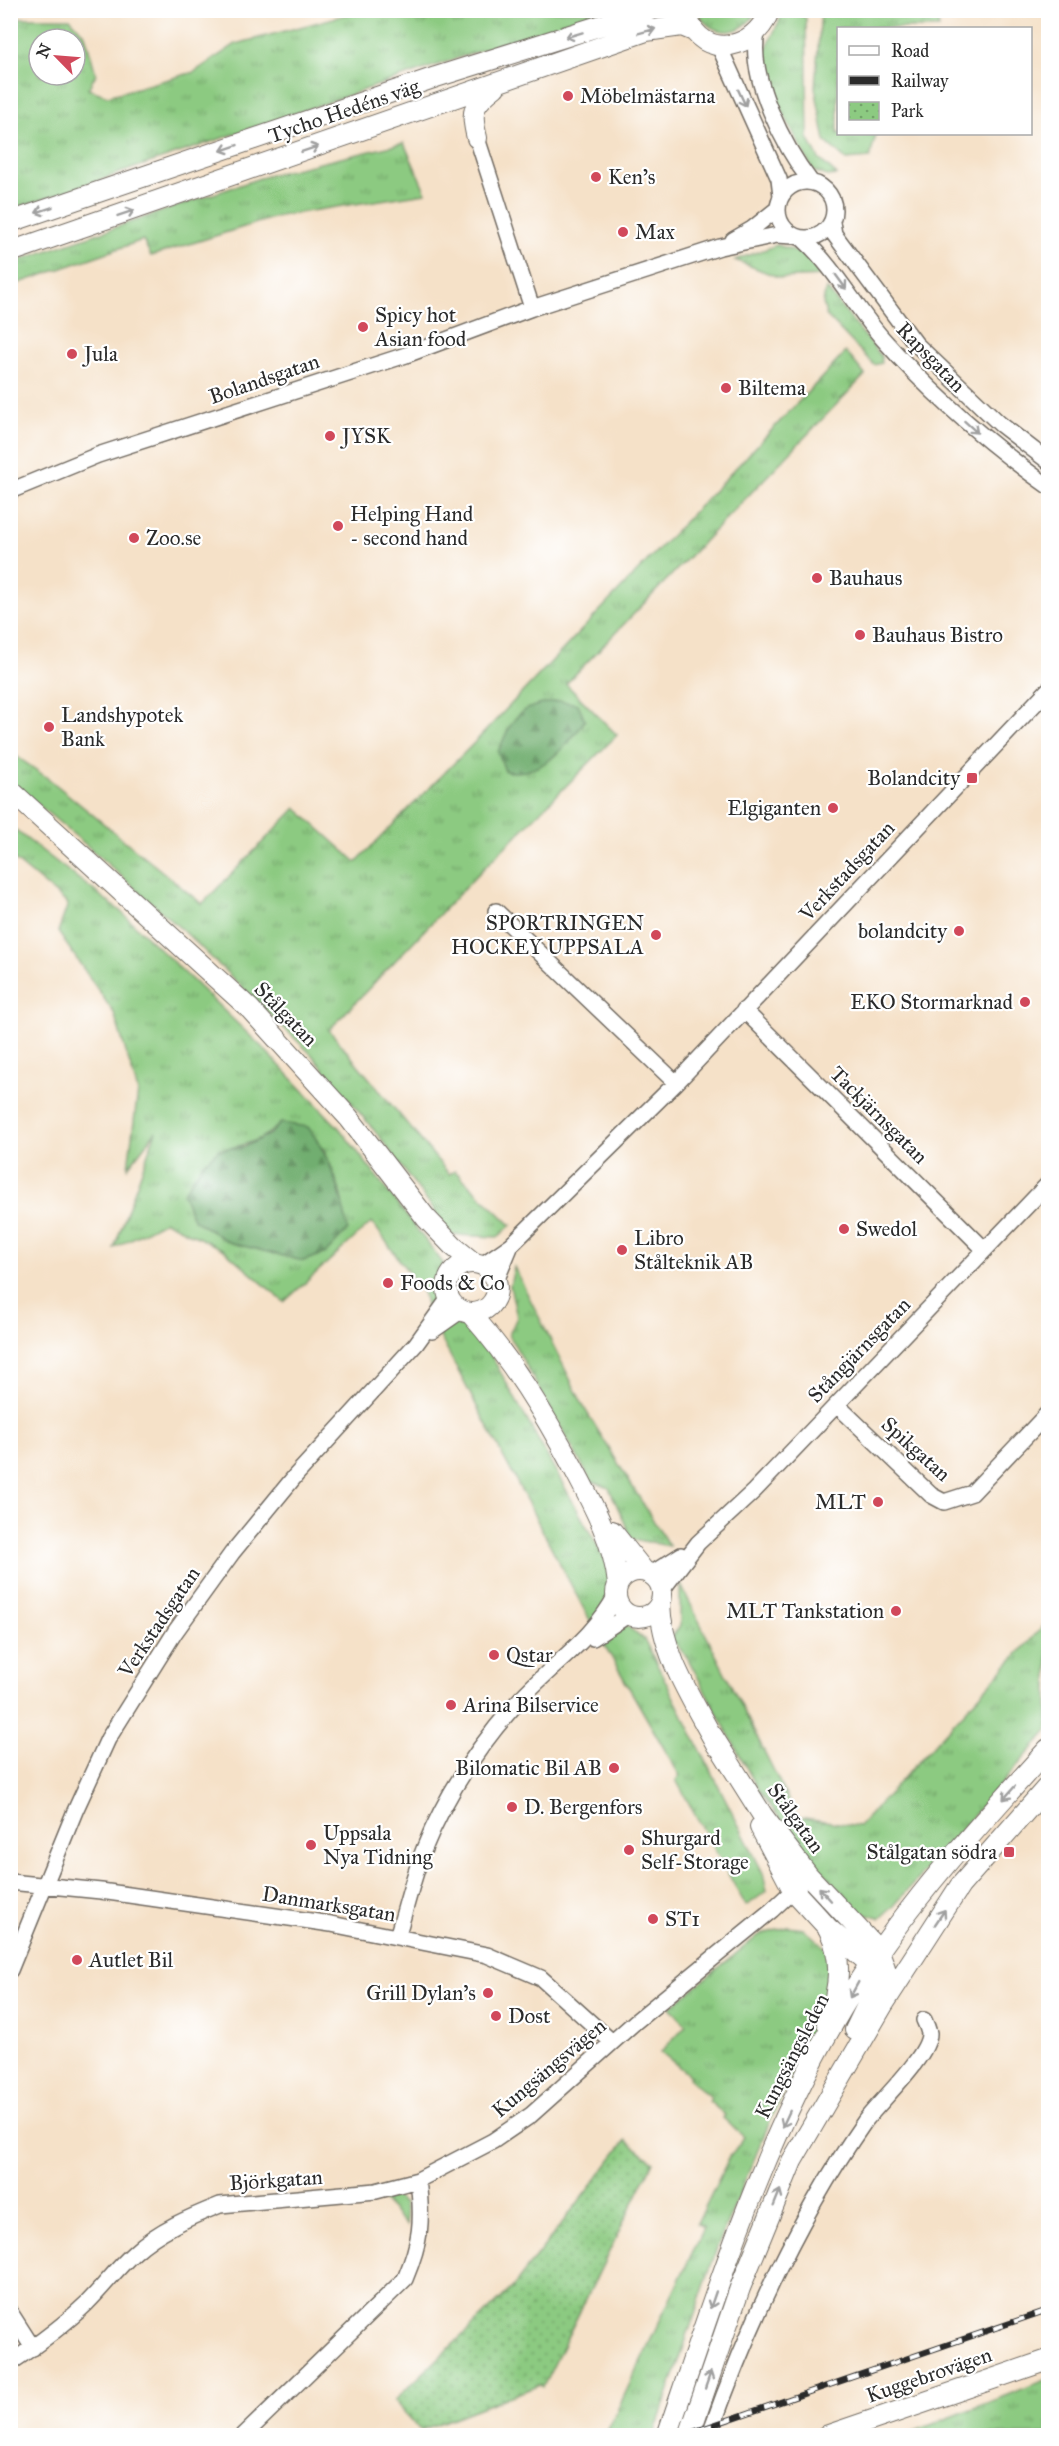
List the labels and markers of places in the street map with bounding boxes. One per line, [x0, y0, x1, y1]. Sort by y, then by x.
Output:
place label: Möbelmästarna [580, 83, 715, 109]
marker: Möbelmästarna [561, 89, 575, 103]
place label: Ken's [608, 164, 656, 190]
marker: Ken's [589, 170, 603, 184]
place label: Max [635, 219, 676, 245]
marker: Max [616, 225, 630, 239]
place label: Spicy hot Asian food [374, 302, 467, 352]
marker: Spicy hot Asian food [356, 320, 370, 334]
place label: Jula [82, 341, 118, 367]
marker: Jula [65, 347, 79, 361]
place label: Biltema [738, 375, 806, 401]
marker: Biltema [719, 381, 733, 395]
place label: JYSK [340, 423, 392, 449]
marker: JYSK [323, 429, 337, 443]
place label: Helping Hand - second hand [350, 501, 474, 551]
marker: Helping Hand - second hand [331, 519, 345, 533]
place label: Zoo.se [146, 525, 202, 551]
marker: Zoo.se [127, 531, 141, 545]
place label: Bauhaus [829, 565, 902, 591]
marker: Bauhaus [810, 571, 824, 585]
place label: Bauhaus Bistro [872, 622, 1003, 648]
marker: Bauhaus Bistro [853, 628, 867, 642]
place label: Landshypotek Bank [61, 702, 183, 752]
marker: Landshypotek Bank [42, 720, 56, 734]
place label: Bolandcity [867, 765, 961, 791]
marker: Bolandcity [965, 771, 979, 785]
place label: Elgiganten [727, 795, 821, 821]
marker: Elgiganten [826, 801, 840, 815]
place label: SPORTRINGEN HOCKEY UPPSALA [451, 910, 644, 960]
place label: bolandcity [858, 918, 948, 944]
marker: bolandcity [952, 924, 966, 938]
marker: SPORTRINGEN HOCKEY UPPSALA [649, 928, 663, 942]
place label: EKO Stormarknad [850, 989, 1013, 1015]
marker: EKO Stormarknad [1018, 995, 1032, 1009]
place label: Swedol [856, 1216, 917, 1242]
marker: Swedol [837, 1222, 851, 1236]
place label: Libro Stålteknik AB [634, 1225, 753, 1275]
marker: Libro Stålteknik AB [615, 1243, 629, 1257]
place label: Foods & Co [400, 1270, 505, 1296]
marker: Foods & Co [381, 1276, 395, 1290]
place label: MLT [815, 1489, 866, 1515]
marker: MLT [871, 1495, 885, 1509]
place label: MLT Tankstation [726, 1598, 884, 1624]
marker: MLT Tankstation [889, 1604, 903, 1618]
place label: Qstar [506, 1642, 553, 1668]
marker: Qstar [487, 1648, 501, 1662]
place label: Arina Bilservice [462, 1692, 599, 1718]
marker: Arina Bilservice [444, 1698, 458, 1712]
place label: Bilomatic Bil AB [455, 1755, 602, 1781]
marker: Bilomatic Bil AB [607, 1761, 621, 1775]
place label: D. Bergenfors [524, 1794, 642, 1820]
marker: D. Bergenfors [505, 1800, 519, 1814]
place label: Uppsala Nya Tidning [323, 1820, 433, 1870]
place label: Shurgard Self-Storage [641, 1825, 749, 1875]
marker: Uppsala Nya Tidning [304, 1838, 318, 1852]
place label: Stålgatan södra [866, 1839, 997, 1865]
marker: Shurgard Self-Storage [622, 1843, 636, 1857]
marker: Stålgatan södra [1002, 1845, 1016, 1859]
place label: ST1 [665, 1906, 700, 1932]
marker: ST1 [646, 1912, 660, 1926]
place label: Autlet Bil [88, 1947, 173, 1973]
marker: Autlet Bil [70, 1953, 84, 1967]
place label: Grill Dylan's [366, 1980, 476, 2006]
marker: Grill Dylan's [481, 1986, 495, 2000]
place label: Dost [508, 2003, 551, 2029]
marker: Dost [489, 2009, 503, 2023]

